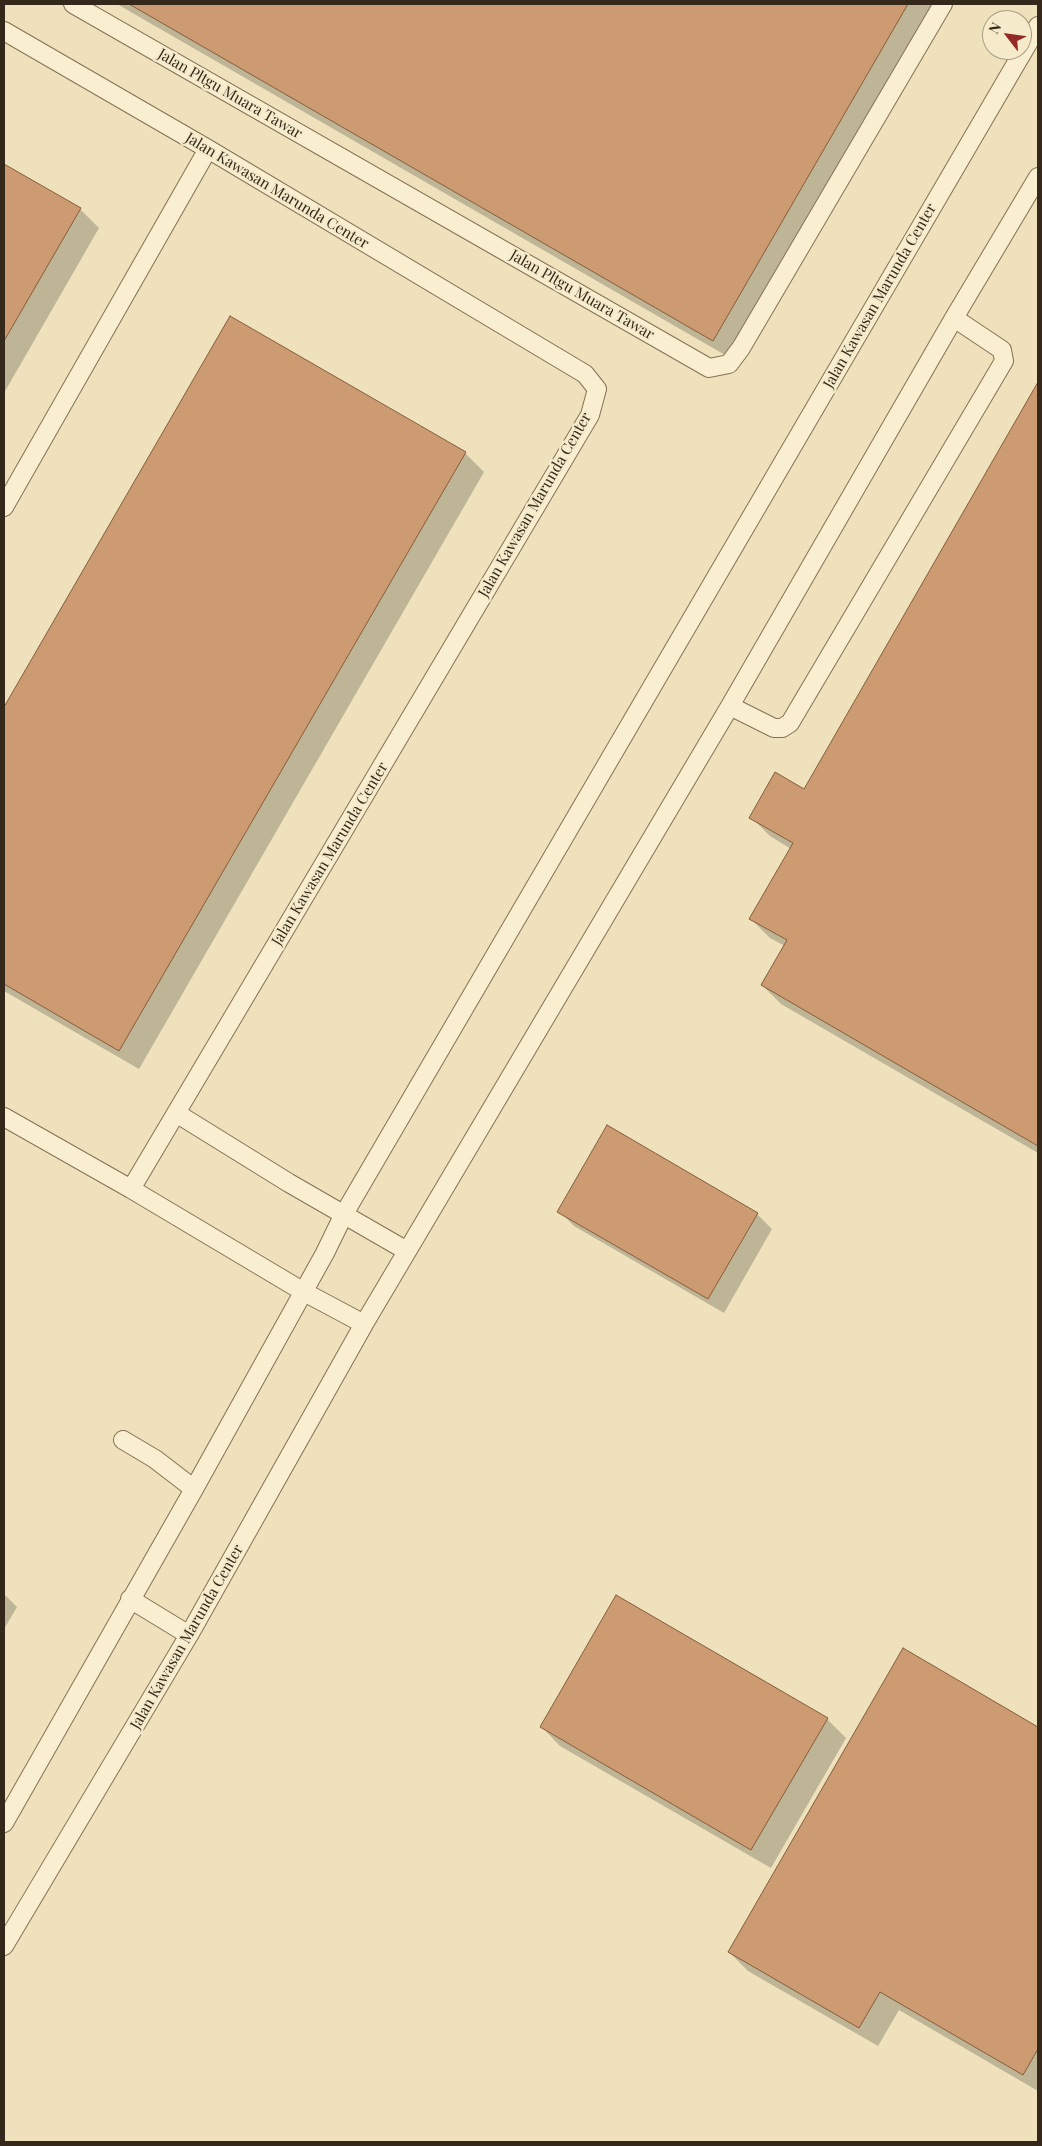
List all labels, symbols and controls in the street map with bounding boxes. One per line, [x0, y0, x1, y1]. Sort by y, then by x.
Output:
north arrow [982, 10, 1032, 60]
text: N [984, 19, 1005, 37]
street label: Jalan Pltgu Muara Tawar [155, 45, 305, 143]
street label: Jalan Kawasan Marunda Center [182, 129, 372, 253]
street label: Jalan Kawasan Marunda Center [820, 200, 940, 392]
street label: Jalan Pltgu Muara Tawar [507, 246, 657, 344]
street label: Jalan Kawasan Marunda Center [475, 409, 595, 601]
street label: Jalan Kawasan Marunda Center [268, 759, 392, 949]
street label: Jalan Kawasan Marunda Center [127, 1541, 247, 1733]

